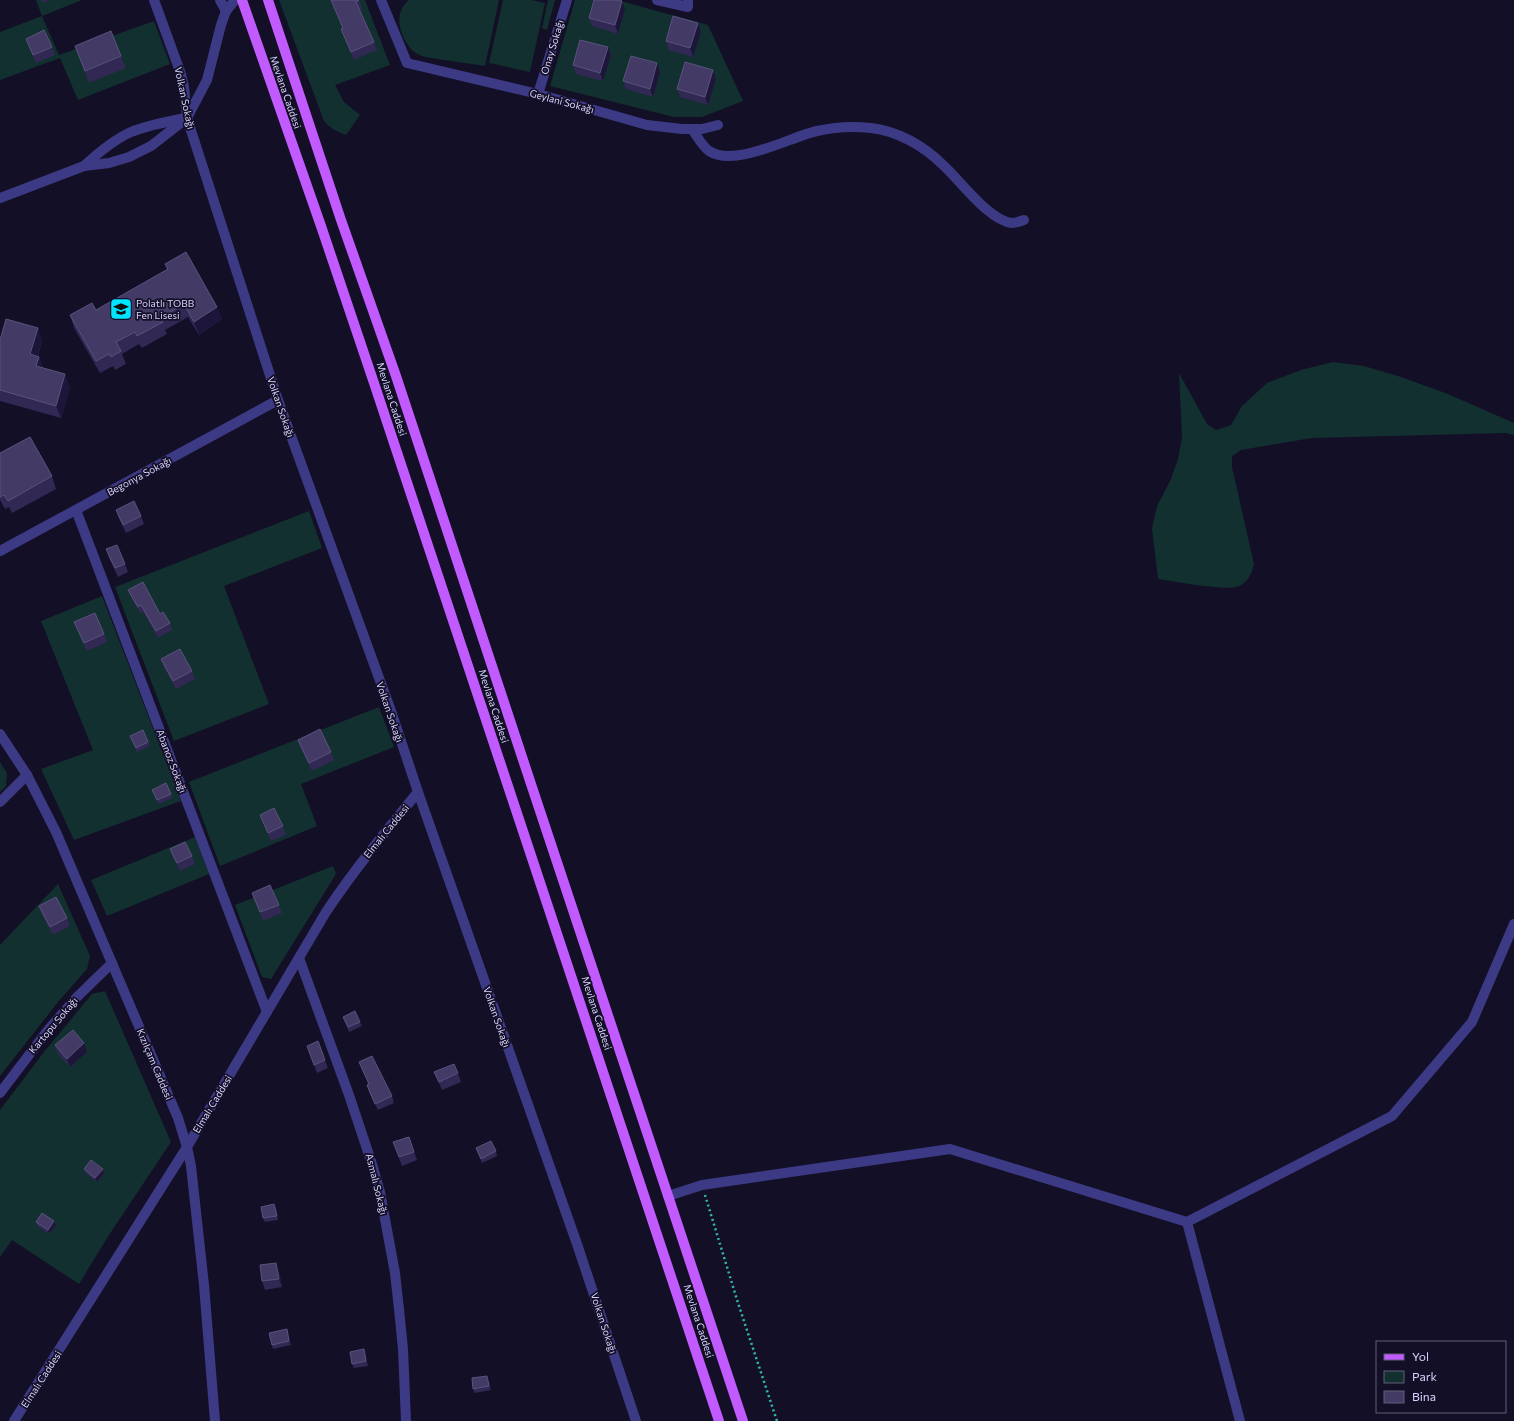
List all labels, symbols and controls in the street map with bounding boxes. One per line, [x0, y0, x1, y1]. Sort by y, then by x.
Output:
street label: Onay Sokağı [538, 18, 566, 76]
street label: Mevlana Caddesi [268, 54, 304, 130]
street label: Volkan Sokağı [173, 66, 197, 130]
street label: Geylani Sokağı [529, 87, 595, 115]
school or university icon: Polatlı TOBB Fen Lisesi [108, 296, 134, 322]
place label: Polatlı TOBB Fen Lisesi [136, 297, 195, 321]
street label: Mevlana Caddesi [374, 361, 410, 437]
street label: Volkan Sokağı [265, 375, 297, 439]
street label: Begonya Sokağı [105, 454, 173, 498]
street label: Mevlana Caddesi [476, 668, 512, 744]
street label: Volkan Sokağı [374, 680, 406, 744]
street label: Abanoz Sokağı [154, 728, 190, 794]
street label: Elmalı Caddesi [361, 802, 411, 860]
street label: Mevlana Caddesi [579, 975, 615, 1051]
street label: Volkan Sokağı [481, 985, 513, 1049]
street label: Kartopu Sokağı [26, 994, 80, 1056]
street label: Kızılçam Caddesi [135, 1027, 175, 1101]
street label: Elmalı Caddesi [190, 1073, 234, 1135]
street label: Asmalı Sokağı [364, 1152, 390, 1216]
street label: Mevlana Caddesi [681, 1283, 717, 1359]
street label: Volkan Sokağı [588, 1291, 620, 1355]
legend [1376, 1341, 1506, 1413]
street label: Elmalı Caddesi [18, 1348, 64, 1410]
text: Yol [1412, 1349, 1429, 1363]
text: Park [1412, 1369, 1438, 1383]
text: Bina [1412, 1389, 1436, 1403]

